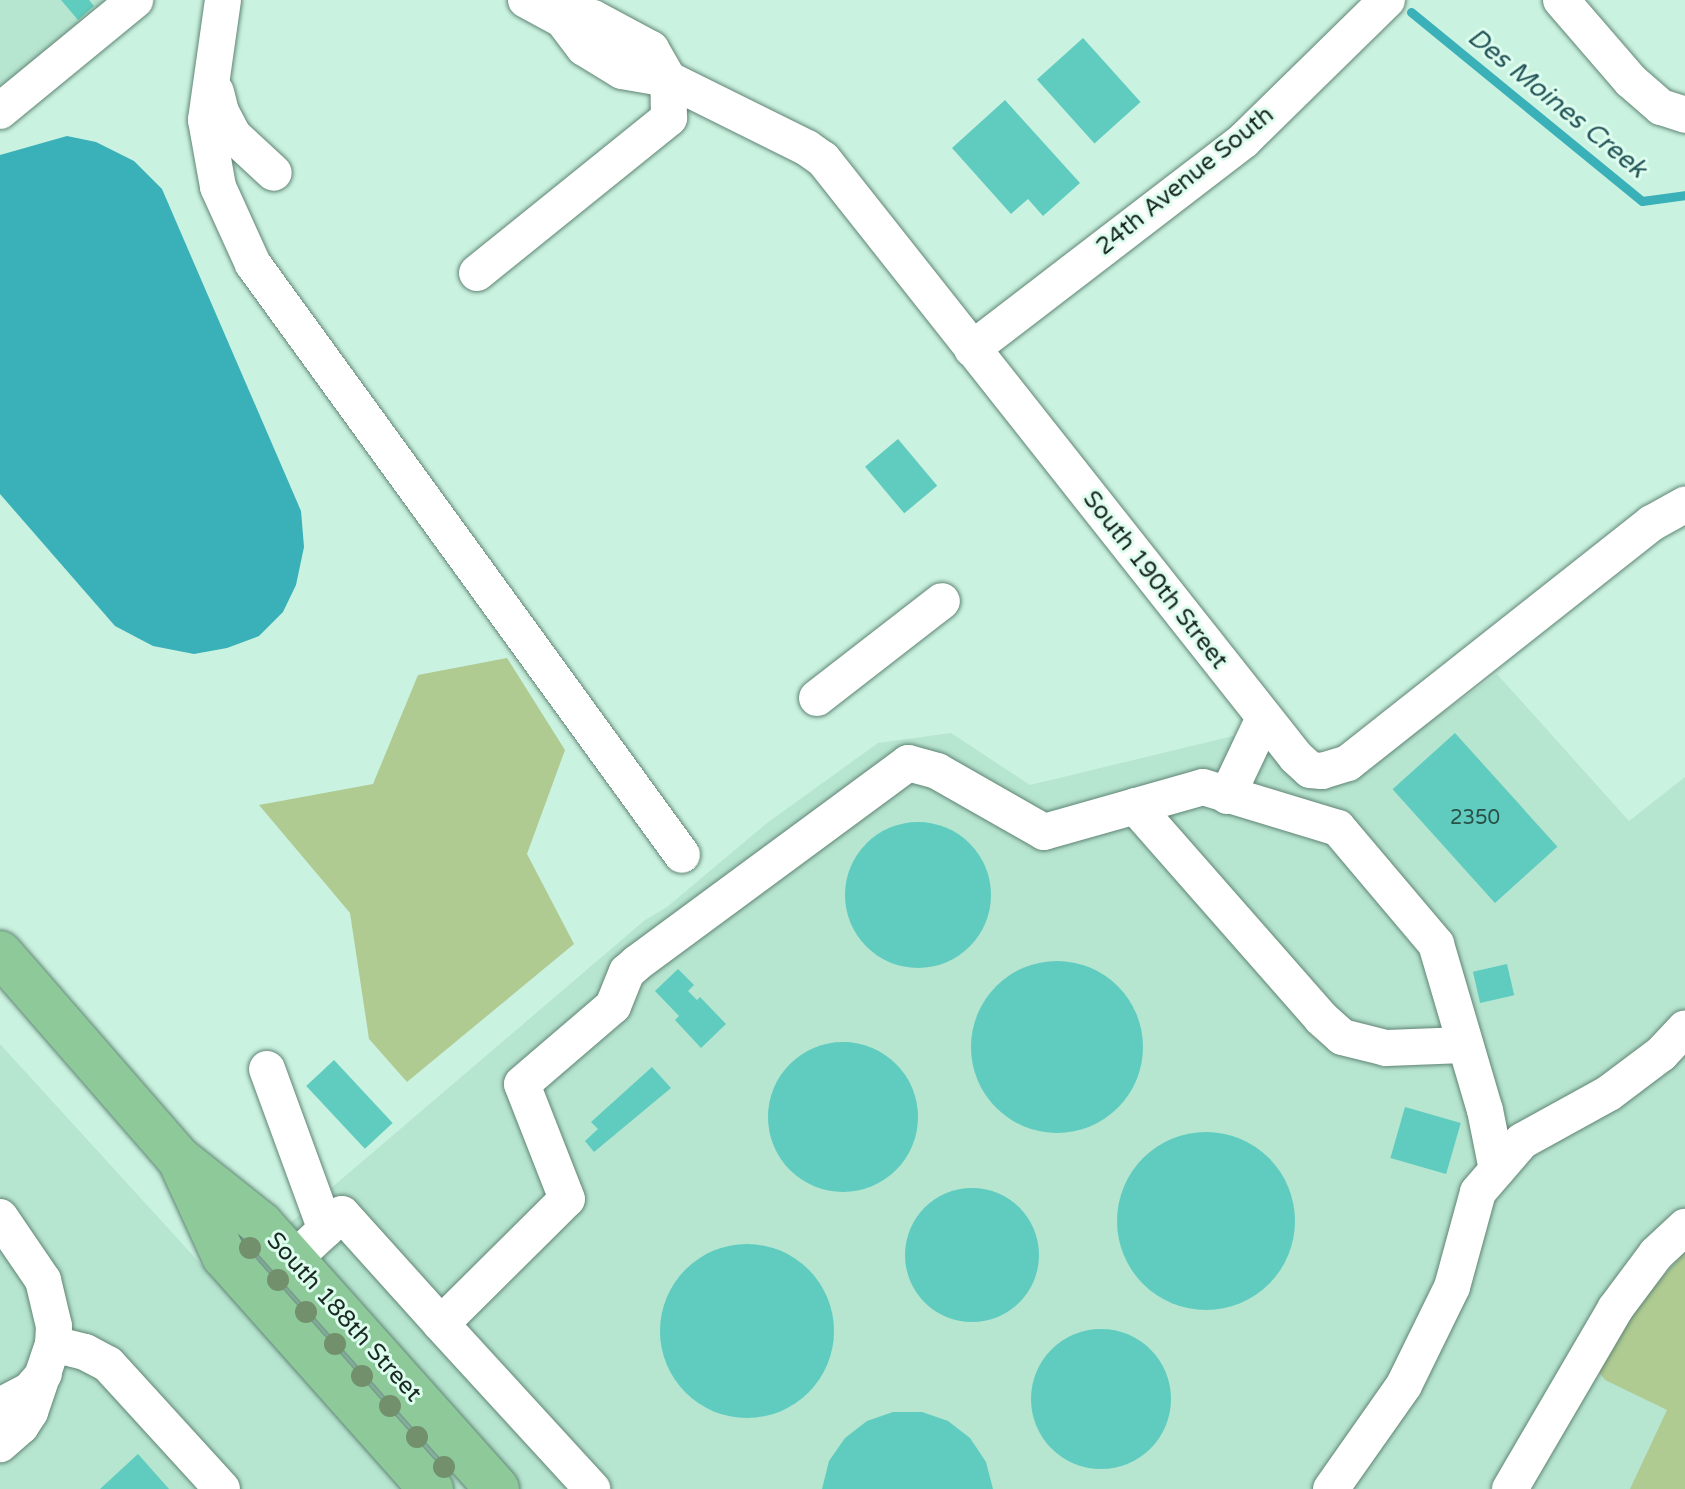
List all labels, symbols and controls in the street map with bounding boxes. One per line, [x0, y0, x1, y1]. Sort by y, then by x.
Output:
water label: Des Moines Creek [1461, 21, 1653, 185]
street label: 24th Avenue South [1090, 101, 1280, 261]
street label: South 190th Street [1077, 485, 1233, 675]
house number: 2350 [1450, 806, 1500, 830]
street label: South 188th Street [260, 1226, 428, 1408]

